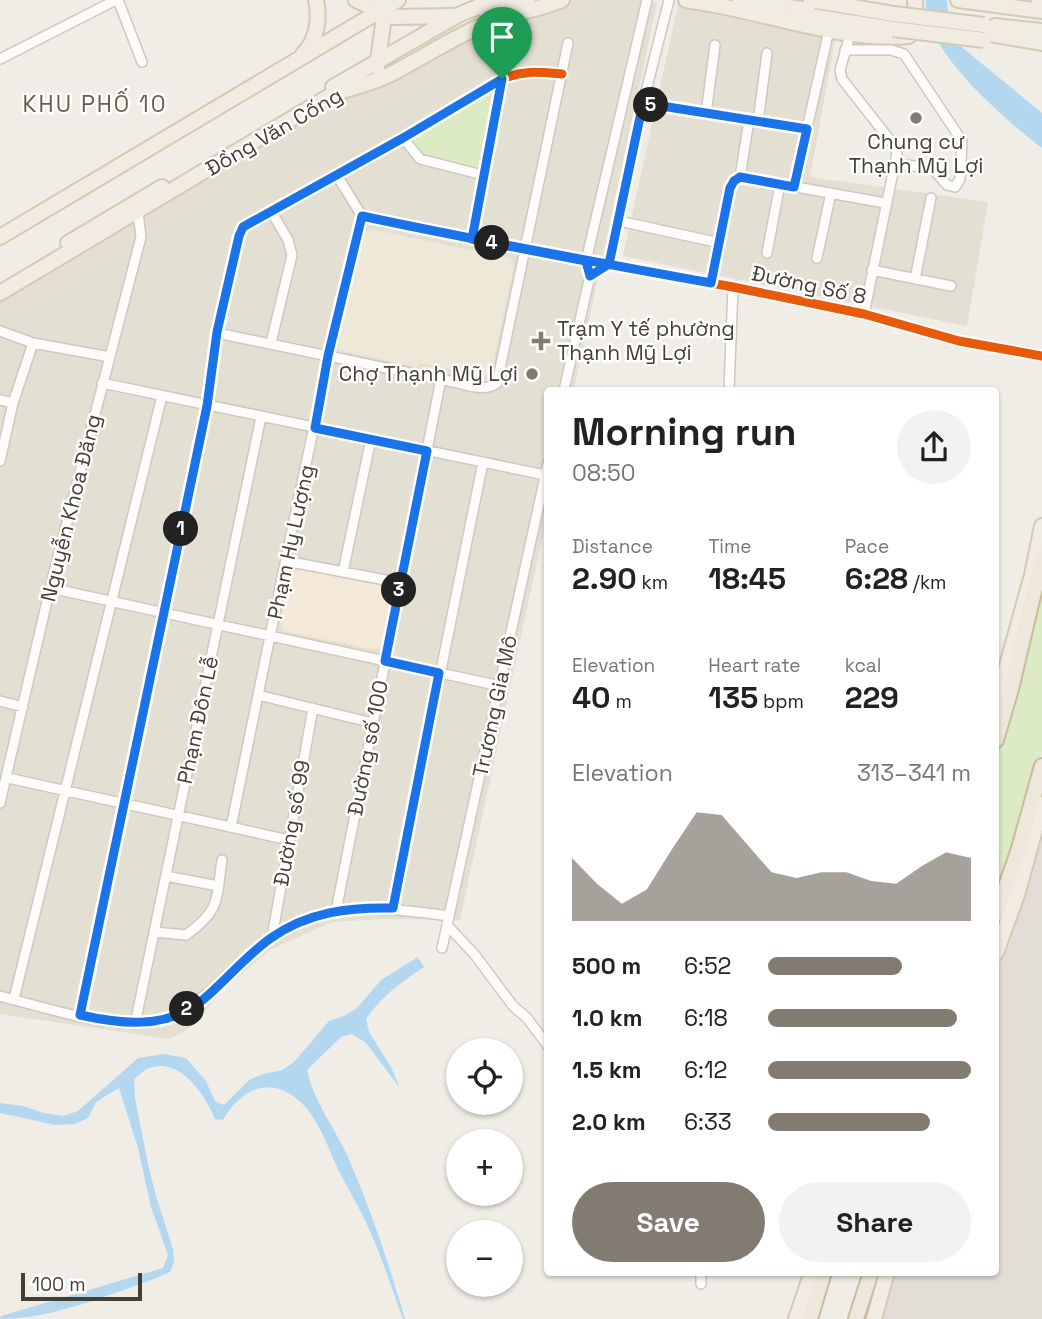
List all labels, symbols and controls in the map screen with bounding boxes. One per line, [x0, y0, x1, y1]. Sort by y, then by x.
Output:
pin [472, 7, 532, 79]
icon: arrive [483, 18, 521, 56]
street label: Đồng Văn Cống [200, 81, 347, 182]
district label: KHU PHỐ 10 [23, 88, 167, 119]
pin: 5 [634, 88, 668, 122]
text: 5 [645, 92, 656, 117]
marker: Chung cư Thạnh Mỹ Lợi [908, 110, 924, 126]
place label: Chung cư Thạnh Mỹ Lợi [849, 128, 983, 179]
pin: 4 [475, 226, 510, 260]
text: 4 [485, 230, 498, 255]
street label: Đường Số 8 [749, 259, 869, 310]
place label: Trạm Y tế phường Thạnh Mỹ Lợi [557, 315, 735, 366]
marker: Trạm Y tế phường Thạnh Mỹ Lợi [531, 331, 551, 351]
place label: Chợ Thạnh Mỹ Lợi [339, 360, 518, 387]
marker: Chợ Thạnh Mỹ Lợi [524, 366, 540, 382]
text: Morning run [572, 408, 797, 456]
button: share [897, 410, 971, 484]
street label: Nguyễn Khoa Đăng [34, 411, 107, 604]
text: 08:50 [572, 458, 635, 488]
street label: Phạm Hy Lượng [261, 462, 320, 622]
pin: 1 [164, 512, 198, 546]
text: 1 [176, 516, 185, 541]
text: Distance [572, 534, 653, 559]
text: Time [708, 534, 752, 559]
text: Pace [845, 534, 889, 559]
text: 2.90 [572, 559, 637, 598]
text: 18:45 [708, 559, 786, 598]
text: 6:28 [845, 559, 908, 598]
text: km [637, 570, 668, 595]
text: /km [908, 570, 946, 595]
pin: 3 [382, 572, 416, 608]
text: 3 [393, 577, 404, 602]
street label: Trương Gia Mô [466, 632, 523, 779]
street label: Phạm Đôn Lễ [171, 653, 224, 786]
text: Elevation [572, 653, 655, 678]
text: Heart rate [708, 653, 801, 678]
text: kcal [845, 653, 881, 678]
street label: Đường số 100 [341, 678, 394, 818]
text: 40 [572, 678, 611, 717]
text: 135 [708, 678, 758, 717]
text: 229 [845, 678, 899, 717]
text: m [611, 689, 632, 714]
text: bpm [758, 689, 804, 714]
street label: Đường số 99 [267, 758, 316, 888]
text: Elevation [572, 758, 673, 788]
text: 313–341 m [857, 758, 971, 788]
text: 500 m [572, 951, 641, 981]
text: 6:52 [684, 951, 731, 981]
pin: 2 [170, 992, 204, 1026]
text: 2 [181, 996, 192, 1021]
text: 1.0 km [572, 1003, 642, 1033]
text: 6:18 [684, 1003, 728, 1033]
map controls [446, 1038, 523, 1297]
button: locate [446, 1038, 523, 1115]
text: 1.5 km [572, 1055, 642, 1085]
text: 6:12 [684, 1055, 727, 1085]
text: 2.0 km [572, 1107, 646, 1137]
text: 6:33 [684, 1107, 732, 1137]
button: + [446, 1129, 523, 1206]
button: Save [572, 1182, 765, 1262]
button: Share [779, 1182, 971, 1262]
button: − [446, 1220, 523, 1297]
scale bar [21, 1270, 142, 1302]
text: 100 m [32, 1272, 86, 1297]

